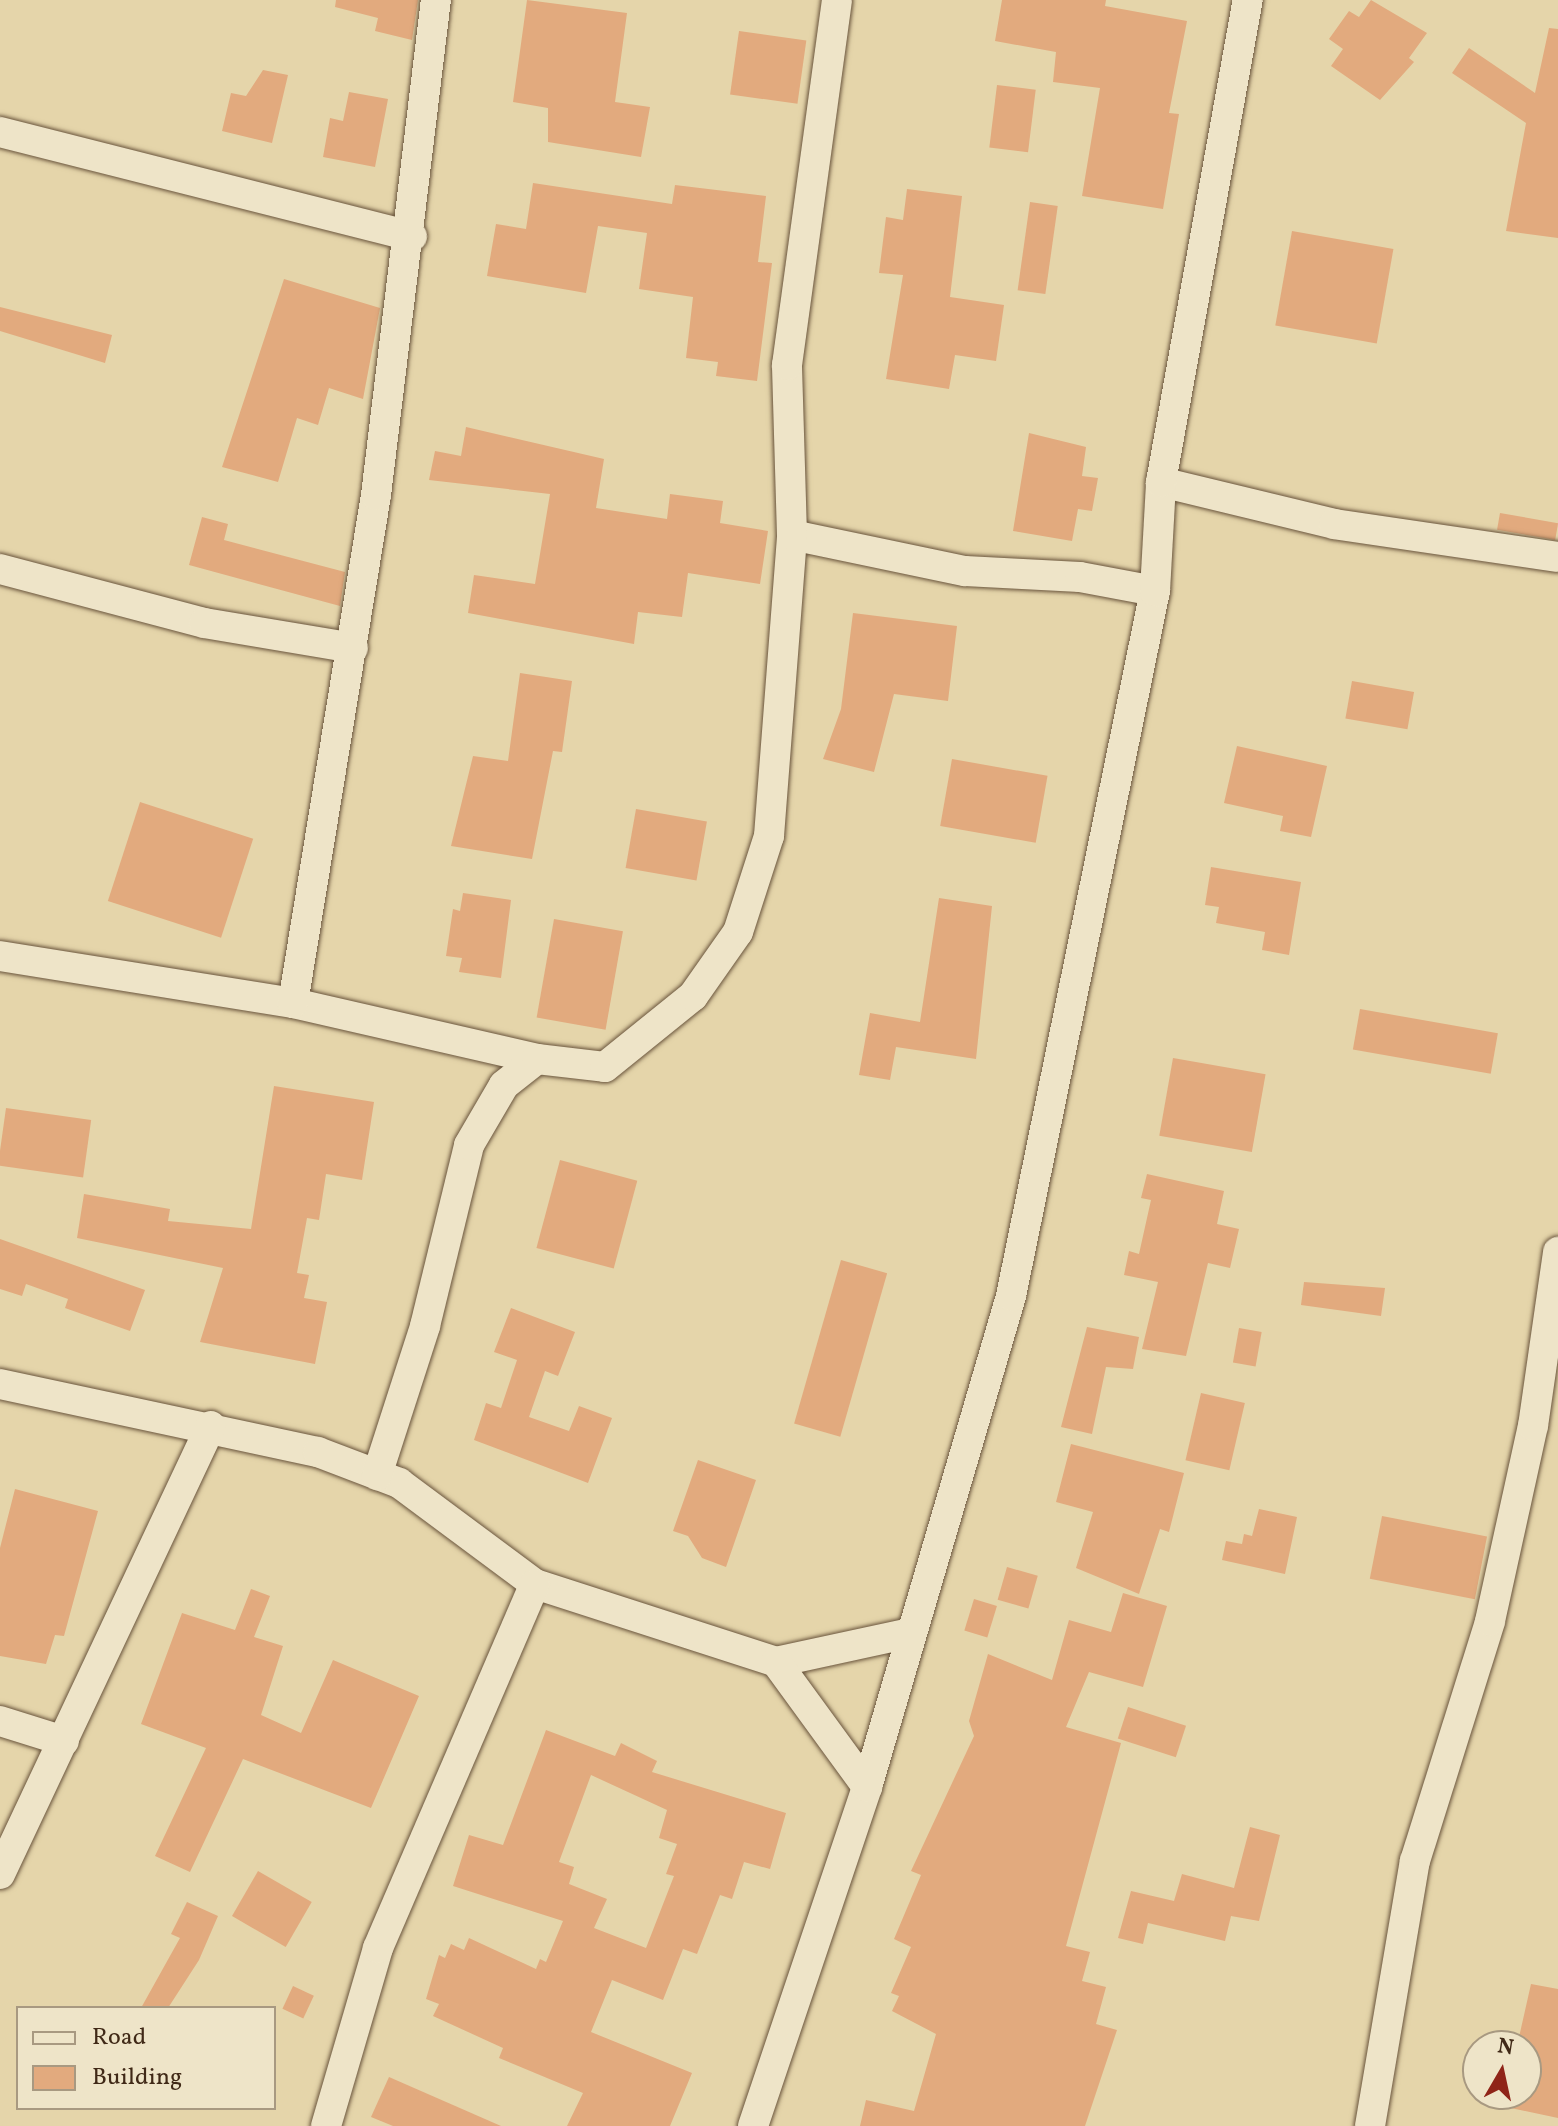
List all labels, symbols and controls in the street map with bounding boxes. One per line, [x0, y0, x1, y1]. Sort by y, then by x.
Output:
legend [16, 2006, 276, 2110]
text: Road [92, 2021, 146, 2055]
north arrow [1462, 2030, 1542, 2110]
text: N [1495, 2031, 1516, 2064]
text: Building [92, 2061, 182, 2095]

